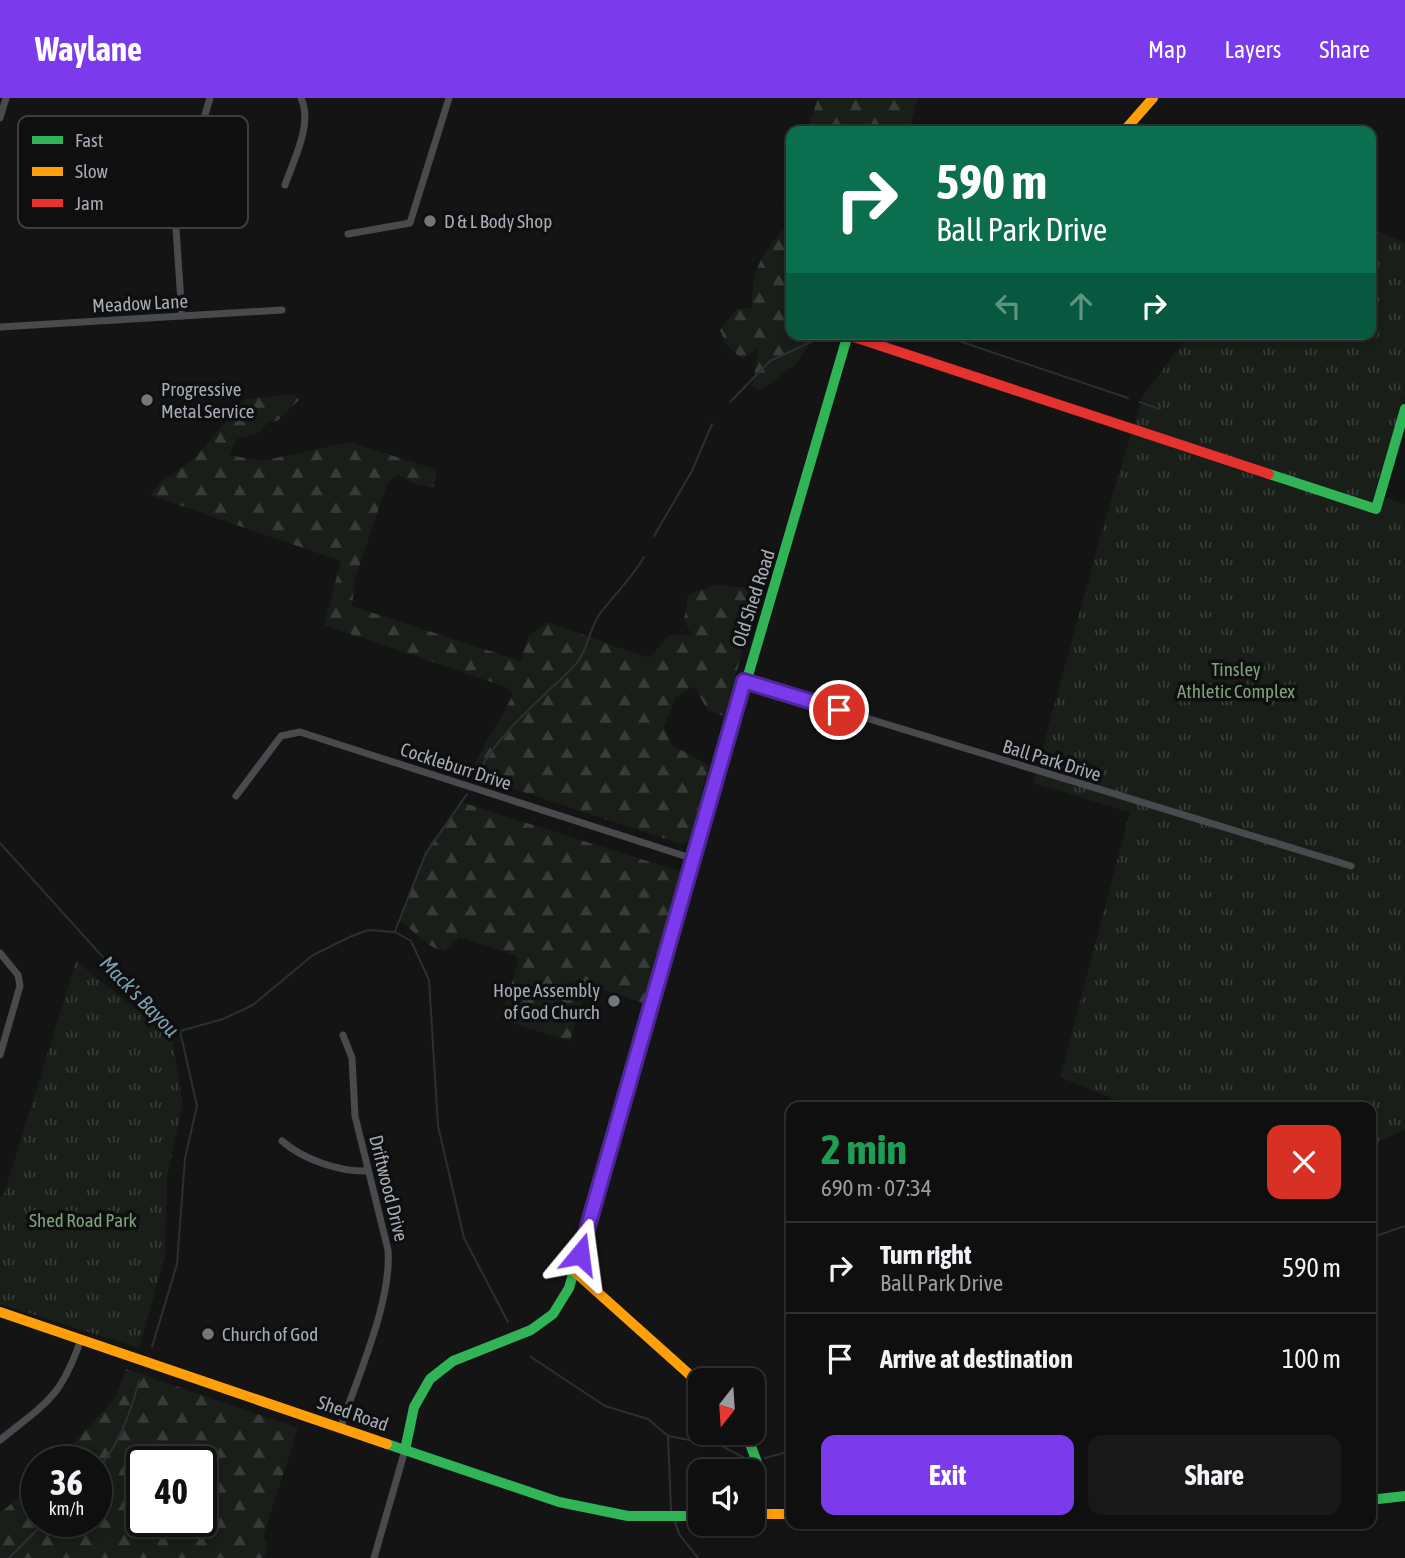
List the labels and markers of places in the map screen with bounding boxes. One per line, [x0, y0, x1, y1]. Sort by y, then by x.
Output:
place label: D & L Body Shop [444, 210, 552, 232]
marker: D & L Body Shop [422, 213, 438, 229]
place label: Progressive Metal Service [161, 378, 254, 422]
marker: Progressive Metal Service [139, 392, 155, 408]
pin [809, 680, 869, 740]
place label: Hope Assembly of God Church [493, 979, 600, 1023]
marker: Hope Assembly of God Church [606, 993, 622, 1009]
place label: Church of God [222, 1323, 318, 1345]
marker: Church of God [200, 1326, 216, 1342]

